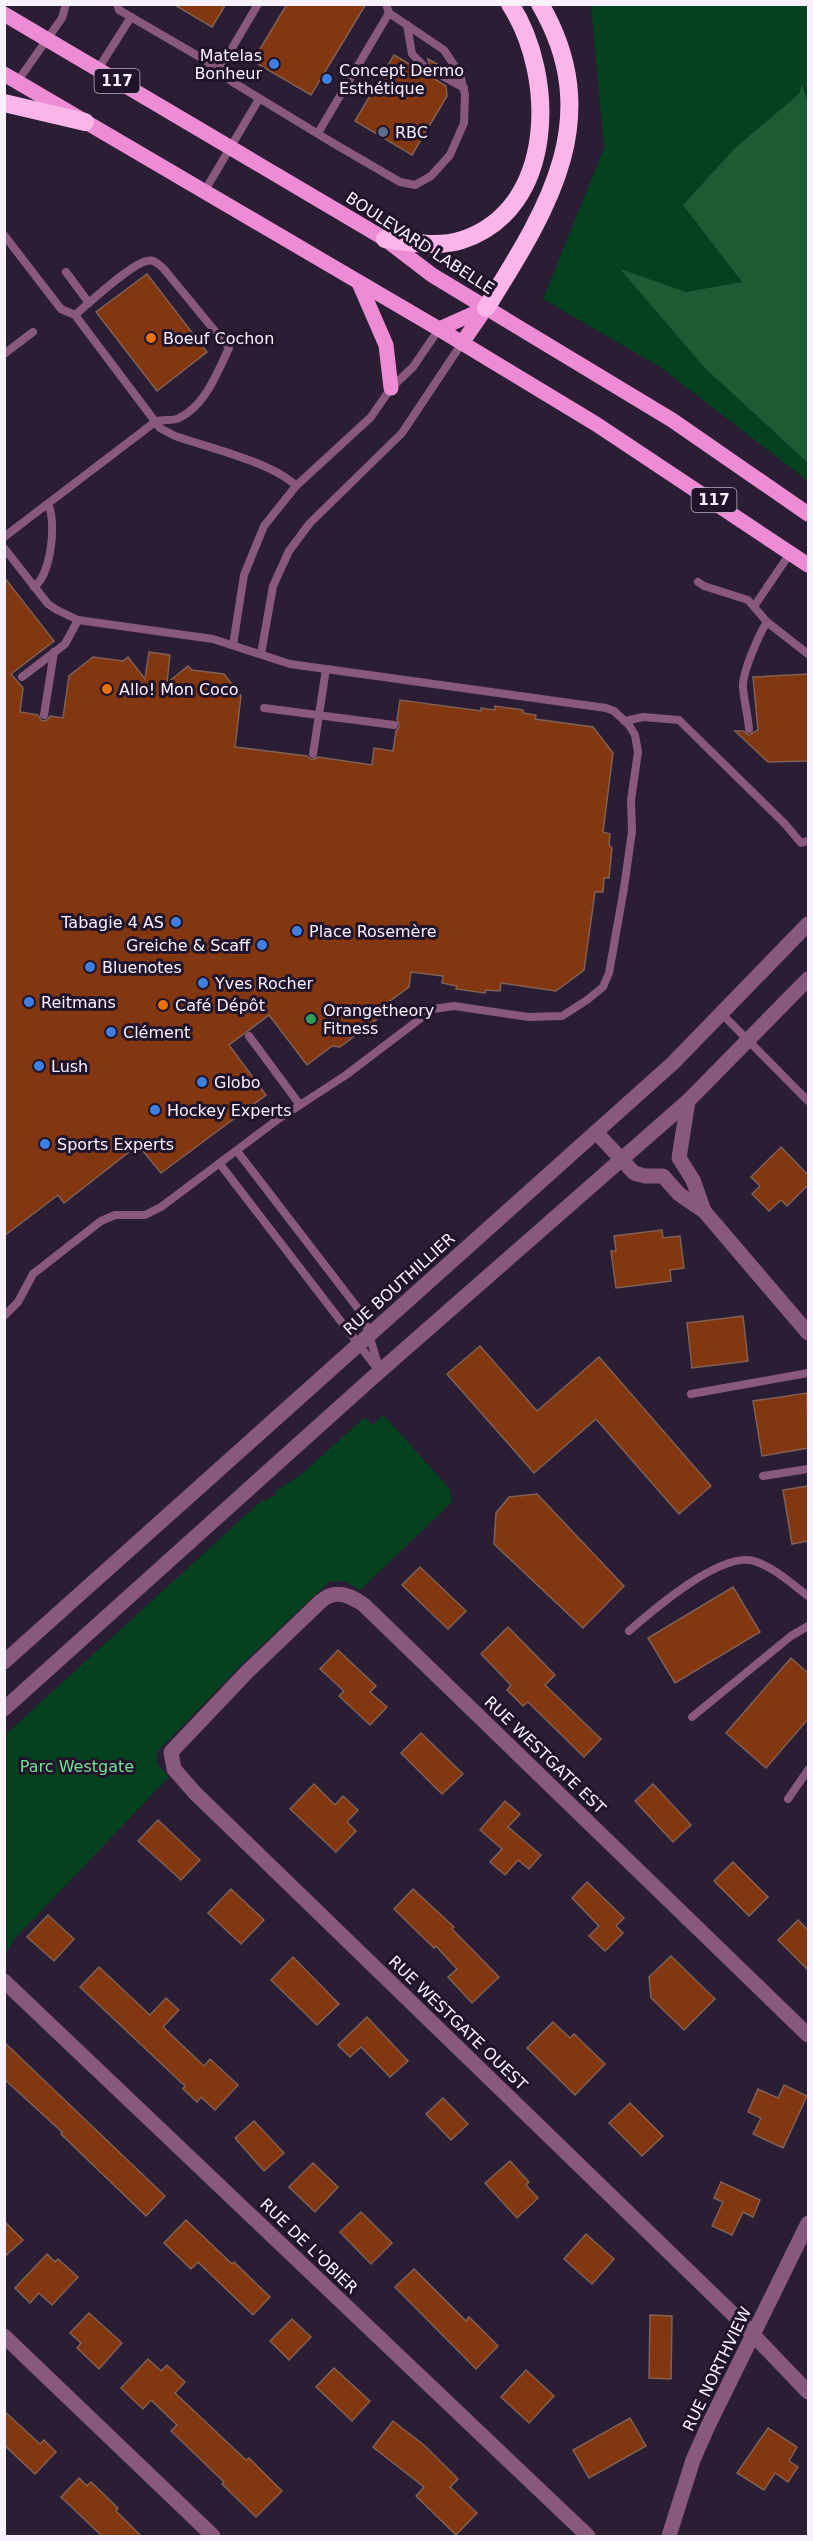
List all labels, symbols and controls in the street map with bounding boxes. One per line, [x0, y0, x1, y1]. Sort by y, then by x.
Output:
place label: Matelas Bonheur [194, 46, 262, 83]
marker: Matelas Bonheur [267, 57, 281, 71]
place label: Concept Dermo Esthétique [339, 61, 464, 98]
road number: 117 [94, 69, 140, 93]
marker: Concept Dermo Esthétique [320, 72, 334, 86]
place label: RBC [395, 123, 428, 142]
marker: RBC [376, 125, 390, 139]
street label: BOULEVARD LABELLE [342, 188, 498, 298]
place label: Boeuf Cochon [163, 329, 274, 348]
marker: Boeuf Cochon [144, 331, 158, 345]
road number: 117 [692, 488, 736, 512]
place label: Allo! Mon Coco [119, 680, 239, 699]
marker: Allo! Mon Coco [100, 682, 114, 696]
place label: Tabagie 4 AS [60, 913, 164, 932]
marker: Tabagie 4 AS [169, 915, 183, 929]
place label: Place Rosemère [309, 922, 437, 941]
marker: Place Rosemère [290, 924, 304, 938]
place label: Greiche & Scaff [126, 936, 251, 955]
marker: Greiche & Scaff [255, 938, 269, 952]
place label: Bluenotes [102, 958, 182, 977]
marker: Bluenotes [83, 960, 97, 974]
place label: Yves Rocher [214, 974, 313, 993]
marker: Yves Rocher [196, 976, 210, 990]
place label: Reitmans [41, 993, 116, 1012]
marker: Reitmans [22, 995, 36, 1009]
place label: Café Dépôt [175, 996, 265, 1015]
marker: Café Dépôt [156, 998, 170, 1012]
place label: Orangetheory Fitness [323, 1001, 434, 1038]
marker: Orangetheory Fitness [304, 1012, 318, 1026]
place label: Clément [123, 1023, 190, 1042]
marker: Clément [104, 1025, 118, 1039]
place label: Lush [51, 1057, 88, 1076]
marker: Lush [32, 1059, 46, 1073]
place label: Globo [214, 1073, 261, 1092]
marker: Globo [195, 1075, 209, 1089]
place label: Hockey Experts [167, 1101, 291, 1120]
marker: Hockey Experts [148, 1103, 162, 1117]
place label: Sports Experts [57, 1135, 174, 1154]
marker: Sports Experts [38, 1137, 52, 1151]
street label: RUE BOUTHILLIER [339, 1229, 459, 1339]
street label: RUE WESTGATE EST [480, 1692, 610, 1818]
park label: Parc Westgate [20, 1757, 134, 1776]
street label: RUE WESTGATE OUEST [385, 1952, 531, 2094]
street label: RUE DE L'OBIER [256, 2195, 362, 2297]
street label: RUE NORTHVIEW [679, 2304, 755, 2434]

